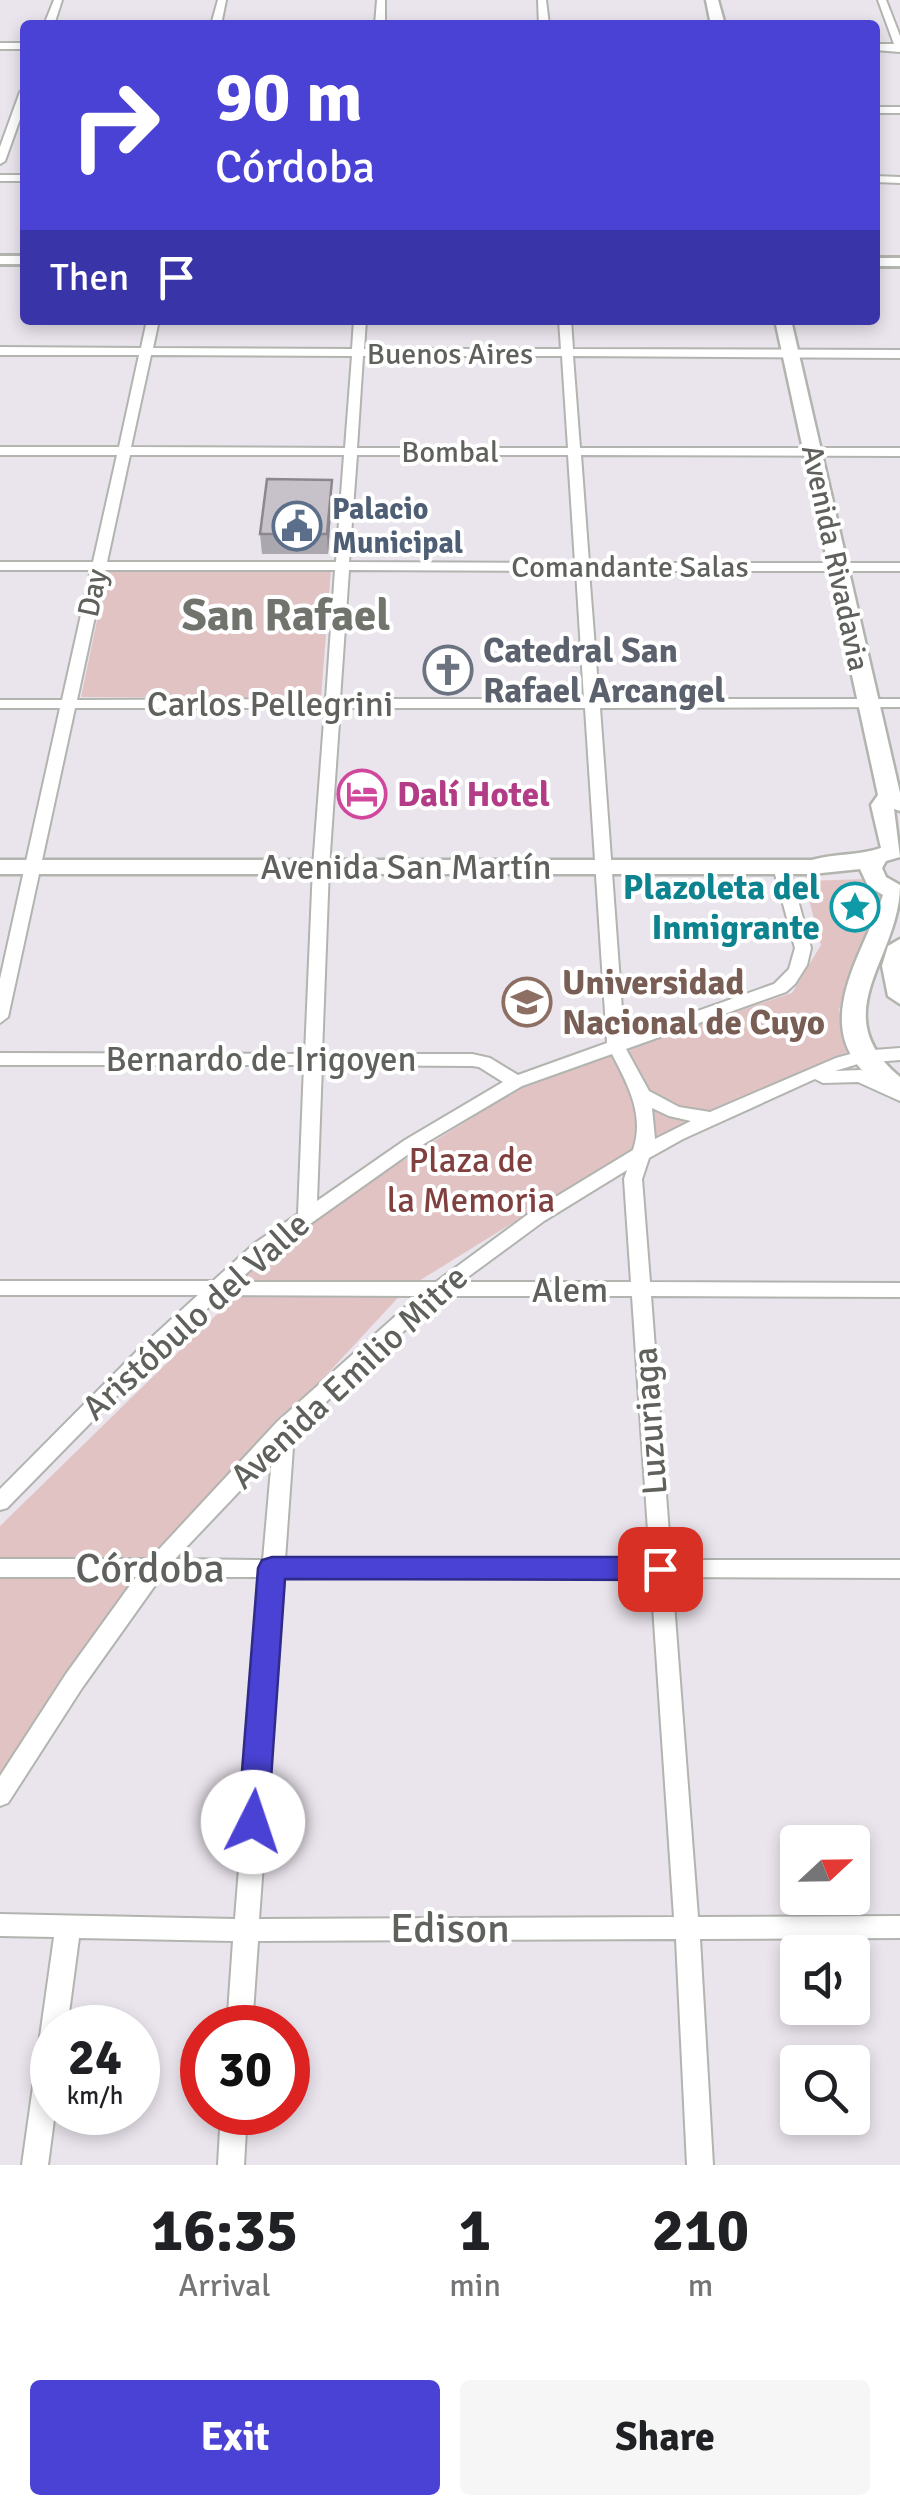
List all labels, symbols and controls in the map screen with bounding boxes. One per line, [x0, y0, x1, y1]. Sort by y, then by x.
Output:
text: 90 m [215, 54, 363, 140]
icon: right [50, 60, 180, 190]
text: Córdoba [215, 140, 375, 195]
icon: arrive [149, 250, 204, 305]
text: Then [50, 254, 129, 301]
street label: Buenos Aires [367, 336, 533, 373]
street label: Bombal [401, 434, 499, 471]
street label: Avenida Rivadavia [793, 442, 877, 674]
place label: Palacio Municipal [332, 491, 463, 562]
public building icon: Palacio Municipal [271, 500, 323, 552]
street label: Comandante Salas [511, 549, 749, 586]
street label: Day [70, 566, 116, 620]
district label: San Rafael [182, 588, 390, 643]
place label: Catedral San Rafael Arcangel [483, 629, 725, 712]
church icon: Catedral San Rafael Arcangel [422, 644, 474, 696]
street label: Carlos Pellegrini [147, 683, 393, 726]
hotel icon: Dalí Hotel [336, 768, 388, 820]
place label: Dalí Hotel [397, 773, 550, 816]
street label: Avenida San Martín [260, 846, 552, 889]
place label: Plazoleta del Inmigrante [623, 866, 820, 949]
place icon: Plazoleta del Inmigrante [829, 881, 881, 933]
place label: Universidad Nacional de Cuyo [562, 961, 825, 1044]
school or university icon: Universidad Nacional de Cuyo [501, 976, 553, 1028]
street label: Bernardo de Irigoyen [105, 1038, 417, 1081]
park label: Plaza de la Memoria [387, 1139, 555, 1222]
street label: Aristóbulo del Valle [73, 1203, 319, 1429]
street label: Avenida Emilio Mitre [221, 1256, 477, 1498]
street label: Alem [532, 1269, 608, 1312]
street label: Luzuriaga [623, 1346, 677, 1496]
pin [618, 1527, 703, 1612]
icon: arrive [633, 1542, 688, 1597]
street label: Córdoba [75, 1543, 225, 1594]
position arrow [201, 1770, 305, 1874]
north arrow [780, 1825, 870, 1915]
map controls [780, 1825, 870, 2135]
street label: Edison [390, 1903, 510, 1954]
button: sound [780, 1935, 870, 2025]
speed limit sign: 30 [180, 2005, 310, 2135]
text: 24 [68, 2027, 122, 2089]
button: search [780, 2045, 870, 2135]
text: km/h [67, 2080, 123, 2111]
text: 16:35 [151, 2194, 298, 2268]
text: 1 [459, 2194, 491, 2268]
text: 210 [652, 2194, 749, 2268]
text: Arrival [179, 2266, 271, 2305]
text: min [449, 2266, 501, 2305]
text: m [688, 2266, 713, 2305]
button: Exit [30, 2380, 440, 2495]
button: Share [460, 2380, 870, 2495]

